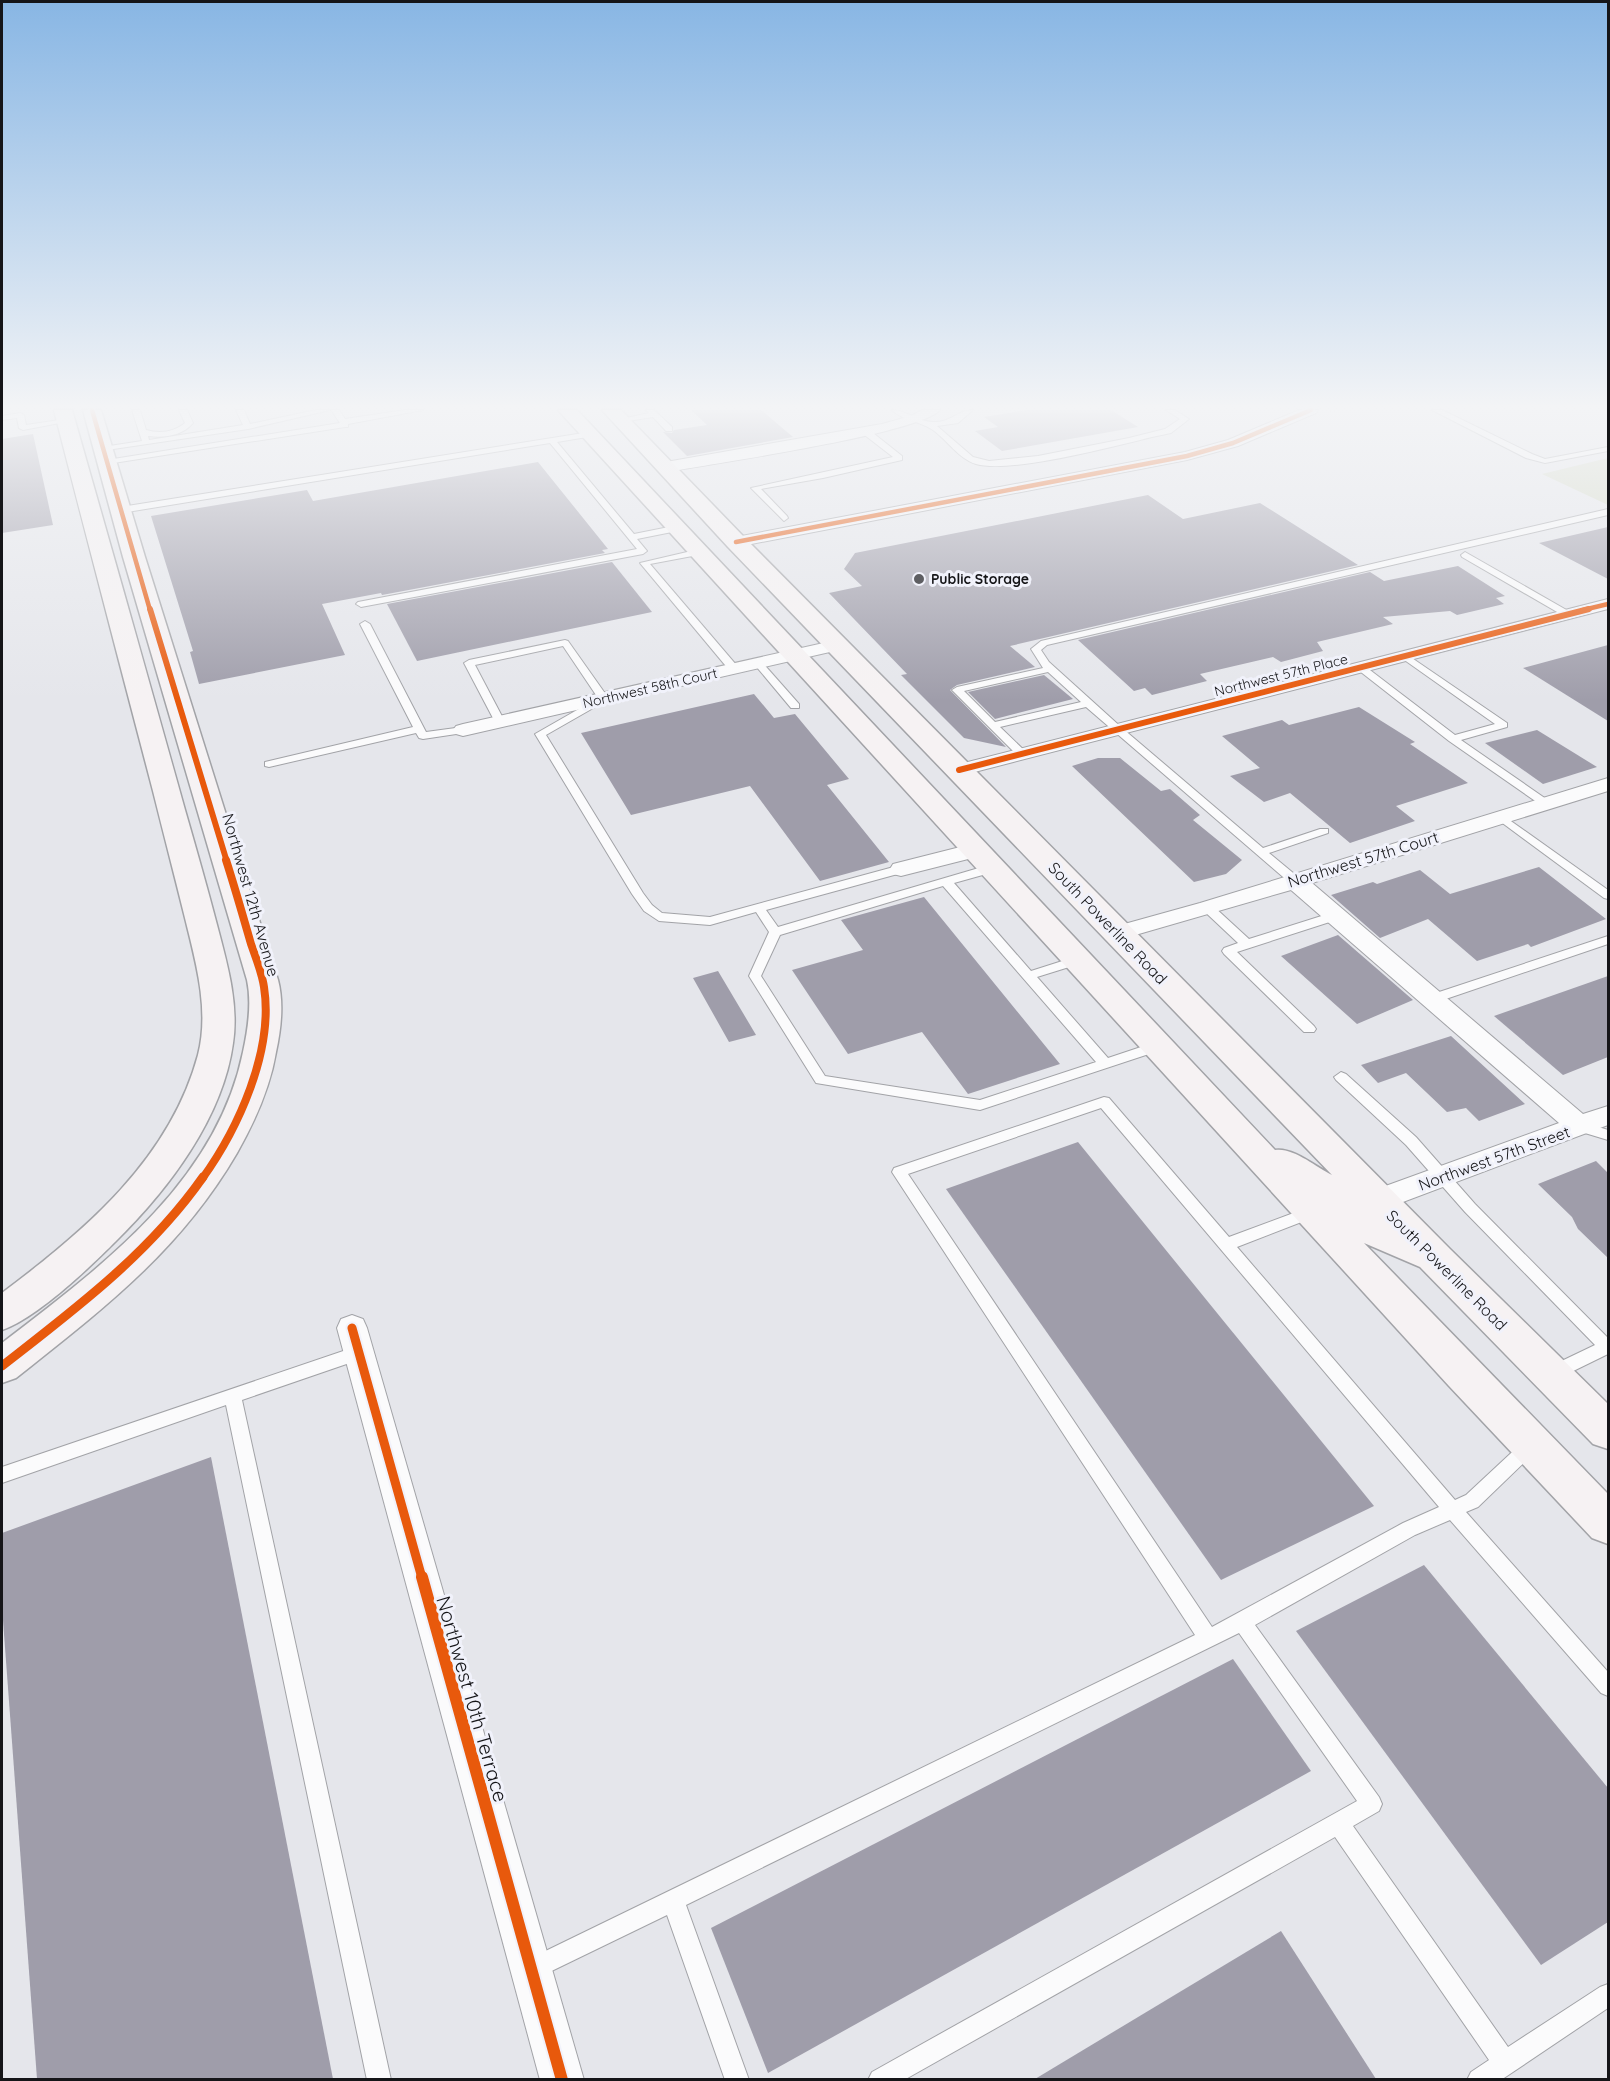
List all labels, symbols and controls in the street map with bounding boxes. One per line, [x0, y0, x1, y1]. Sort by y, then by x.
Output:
place label: Public Storage [931, 570, 1029, 588]
marker: Public Storage [912, 572, 926, 586]
street label: Northwest 57th Place [1212, 650, 1350, 700]
street label: Northwest 58th Court [581, 664, 719, 712]
street label: Northwest 12th Avenue [218, 811, 284, 979]
street label: Northwest 57th Court [1285, 826, 1441, 892]
street label: South Powerline Road [1044, 858, 1172, 988]
street label: Northwest 57th Street [1415, 1121, 1573, 1195]
street label: South Powerline Road [1383, 1206, 1511, 1334]
street label: Northwest 10th Terrace [431, 1593, 514, 1805]

